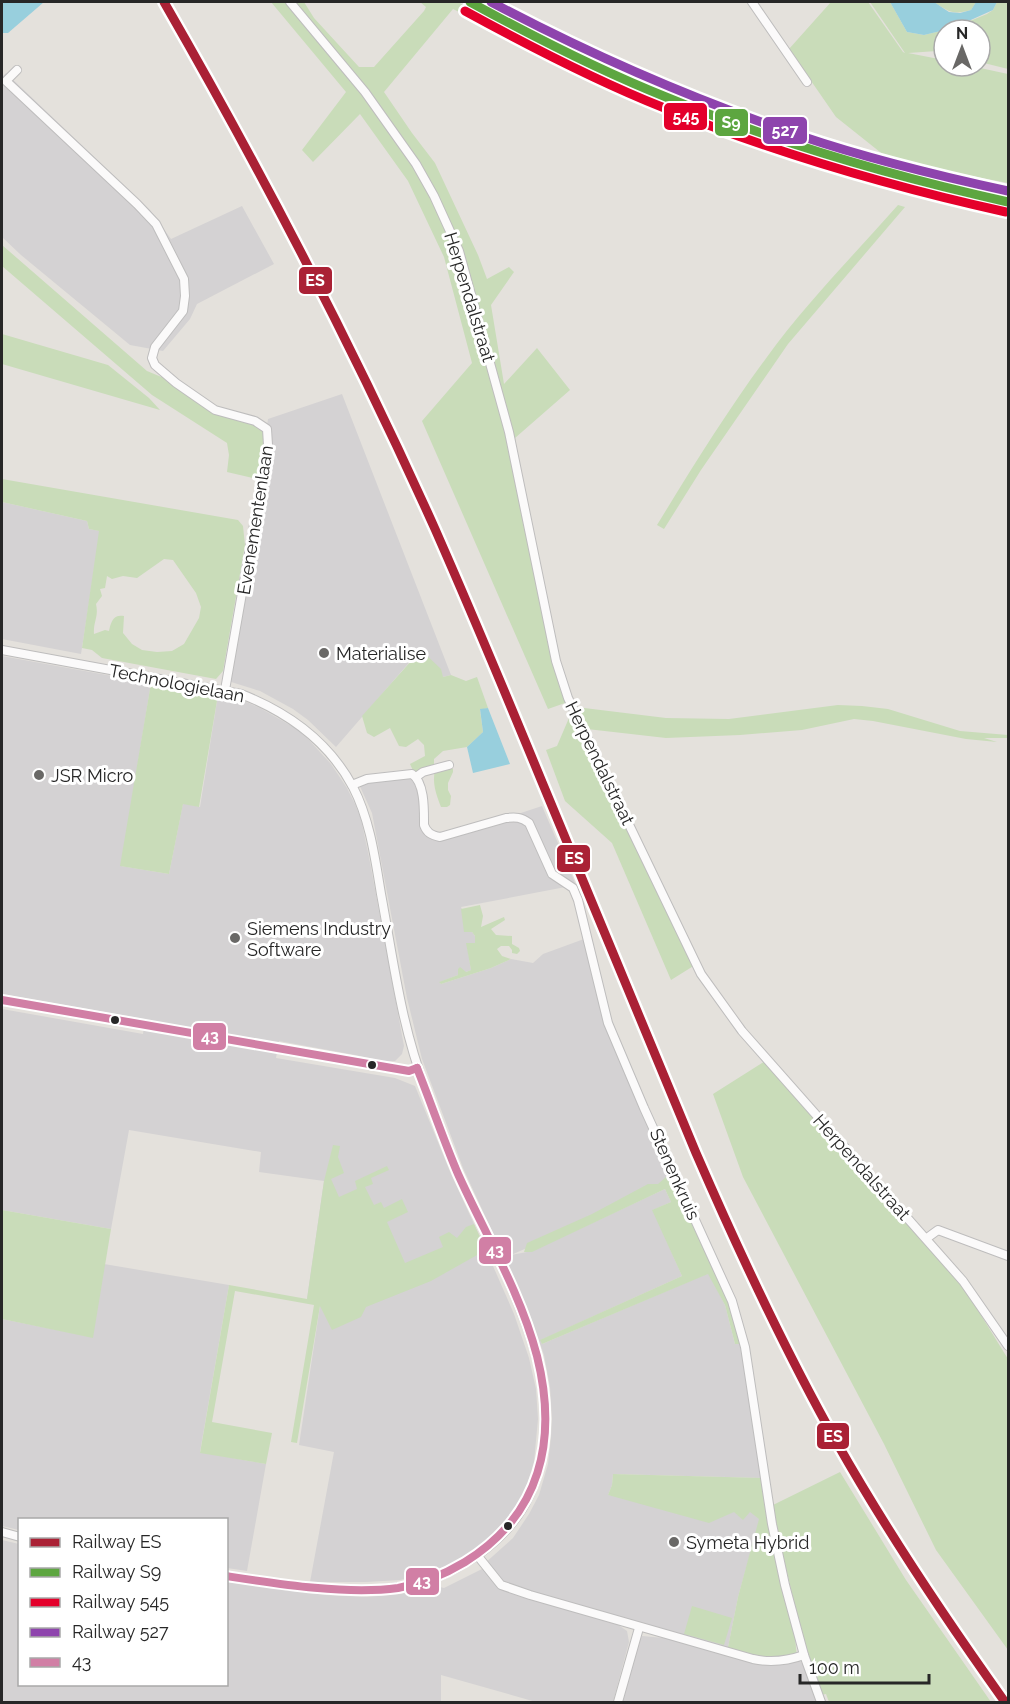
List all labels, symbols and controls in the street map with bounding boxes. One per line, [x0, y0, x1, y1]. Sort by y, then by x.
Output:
north arrow [932, 18, 992, 78]
text: N [956, 24, 968, 43]
line badge: 545 [663, 102, 708, 131]
text: 545 [673, 107, 700, 126]
line badge: S9 [714, 108, 749, 137]
text: S9 [721, 113, 741, 132]
line badge: 527 [762, 116, 808, 145]
text: 527 [772, 121, 798, 140]
street label: Herpendalstraat [440, 230, 500, 364]
line badge: ES [298, 266, 333, 295]
text: ES [305, 271, 325, 290]
street label: Evenementenlaan [233, 444, 277, 596]
place label: Materialise [336, 643, 426, 664]
marker: Materialise [317, 646, 331, 660]
street label: Technologielaan [108, 660, 246, 706]
street label: Herpendalstraat [561, 698, 639, 828]
place label: JSR Micro [51, 765, 134, 786]
marker: JSR Micro [32, 768, 46, 782]
line badge: ES [556, 844, 591, 873]
text: ES [564, 849, 584, 868]
place label: Siemens Industry Software [247, 918, 391, 960]
marker: Siemens Industry Software [228, 931, 242, 945]
unlabelled marker [109, 1014, 121, 1026]
line badge: 43 [192, 1022, 227, 1051]
text: 43 [201, 1027, 219, 1046]
unlabelled marker [366, 1059, 378, 1071]
street label: Herpendalstraat [809, 1110, 915, 1224]
street label: Stenenkruis [645, 1125, 705, 1223]
line badge: 43 [478, 1236, 512, 1265]
text: 43 [486, 1241, 504, 1260]
line badge: ES [816, 1422, 850, 1450]
text: ES [823, 1427, 843, 1446]
legend [18, 1518, 228, 1686]
unlabelled marker [502, 1520, 514, 1532]
text: Railway ES [72, 1531, 162, 1552]
place label: Symeta Hybrid [686, 1532, 809, 1553]
marker: Symeta Hybrid [667, 1535, 681, 1549]
text: Railway S9 [72, 1561, 161, 1582]
line badge: 43 [405, 1567, 440, 1596]
text: 43 [413, 1572, 431, 1591]
text: Railway 545 [72, 1591, 169, 1612]
text: Railway 527 [72, 1621, 169, 1642]
scale bar [800, 1647, 929, 1685]
text: 43 [72, 1651, 91, 1672]
text: 100 m [809, 1657, 860, 1678]

